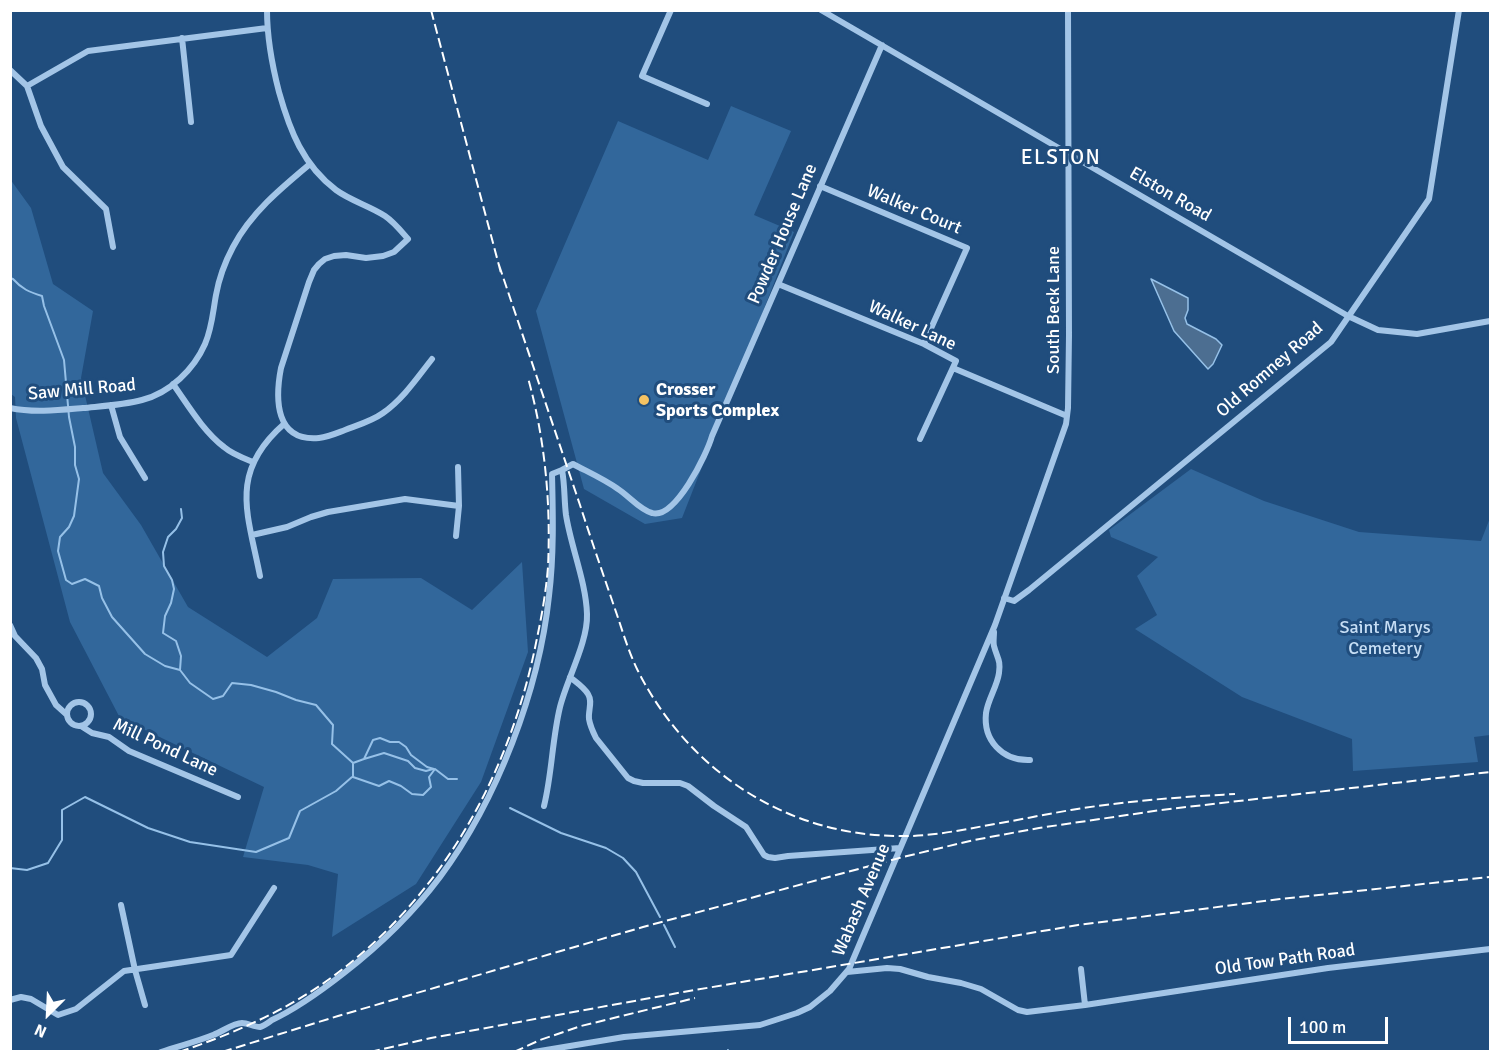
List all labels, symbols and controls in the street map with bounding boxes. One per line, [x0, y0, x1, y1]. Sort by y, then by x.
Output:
district label: ELSTON [1021, 145, 1101, 171]
street label: Powder House Lane [744, 161, 822, 307]
street label: Elston Road [1125, 163, 1215, 227]
street label: Walker Court [863, 180, 965, 240]
street label: South Beck Lane [1043, 246, 1065, 374]
street label: Walker Lane [865, 296, 959, 356]
street label: Old Romney Road [1212, 318, 1328, 422]
street label: Saw Mill Road [27, 375, 137, 405]
place label: Crosser Sports Complex [656, 379, 779, 422]
marker: Crosser Sports Complex [637, 393, 651, 407]
park label: Saint Marys Cemetery [1339, 617, 1431, 660]
street label: Mill Pond Lane [109, 714, 221, 782]
street label: Wabash Avenue [829, 840, 895, 960]
street label: Old Tow Path Road [1214, 939, 1356, 981]
north arrow [18, 984, 78, 1044]
scale bar [1291, 1005, 1392, 1043]
text: 100 m [1299, 1016, 1346, 1038]
text: N [32, 1019, 50, 1042]

